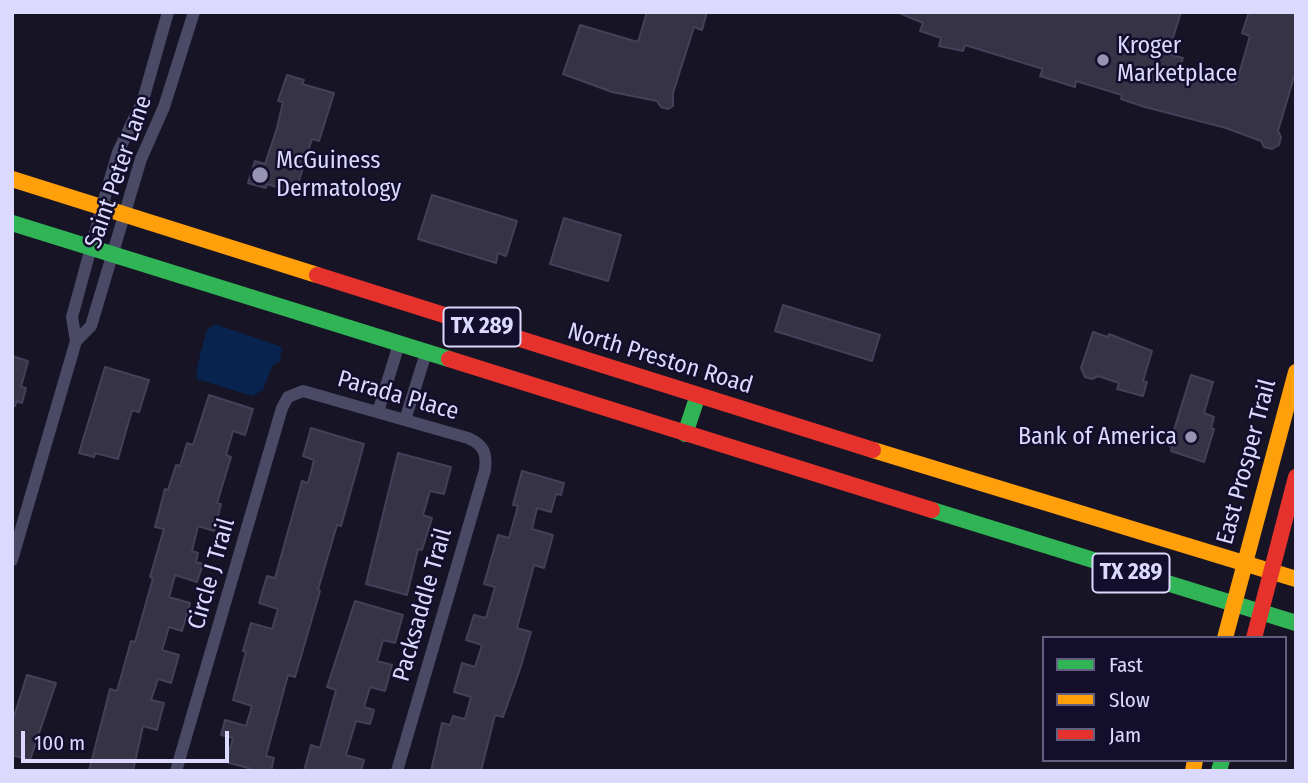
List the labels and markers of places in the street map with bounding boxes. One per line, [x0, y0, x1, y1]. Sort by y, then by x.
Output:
place label: Kroger Marketplace [1117, 32, 1237, 88]
marker: Kroger Marketplace [1095, 52, 1111, 68]
place label: McGuiness Dermatology [276, 147, 401, 203]
marker: McGuiness Dermatology [250, 165, 270, 185]
place label: Bank of America [1018, 423, 1177, 451]
marker: Bank of America [1183, 429, 1199, 445]

